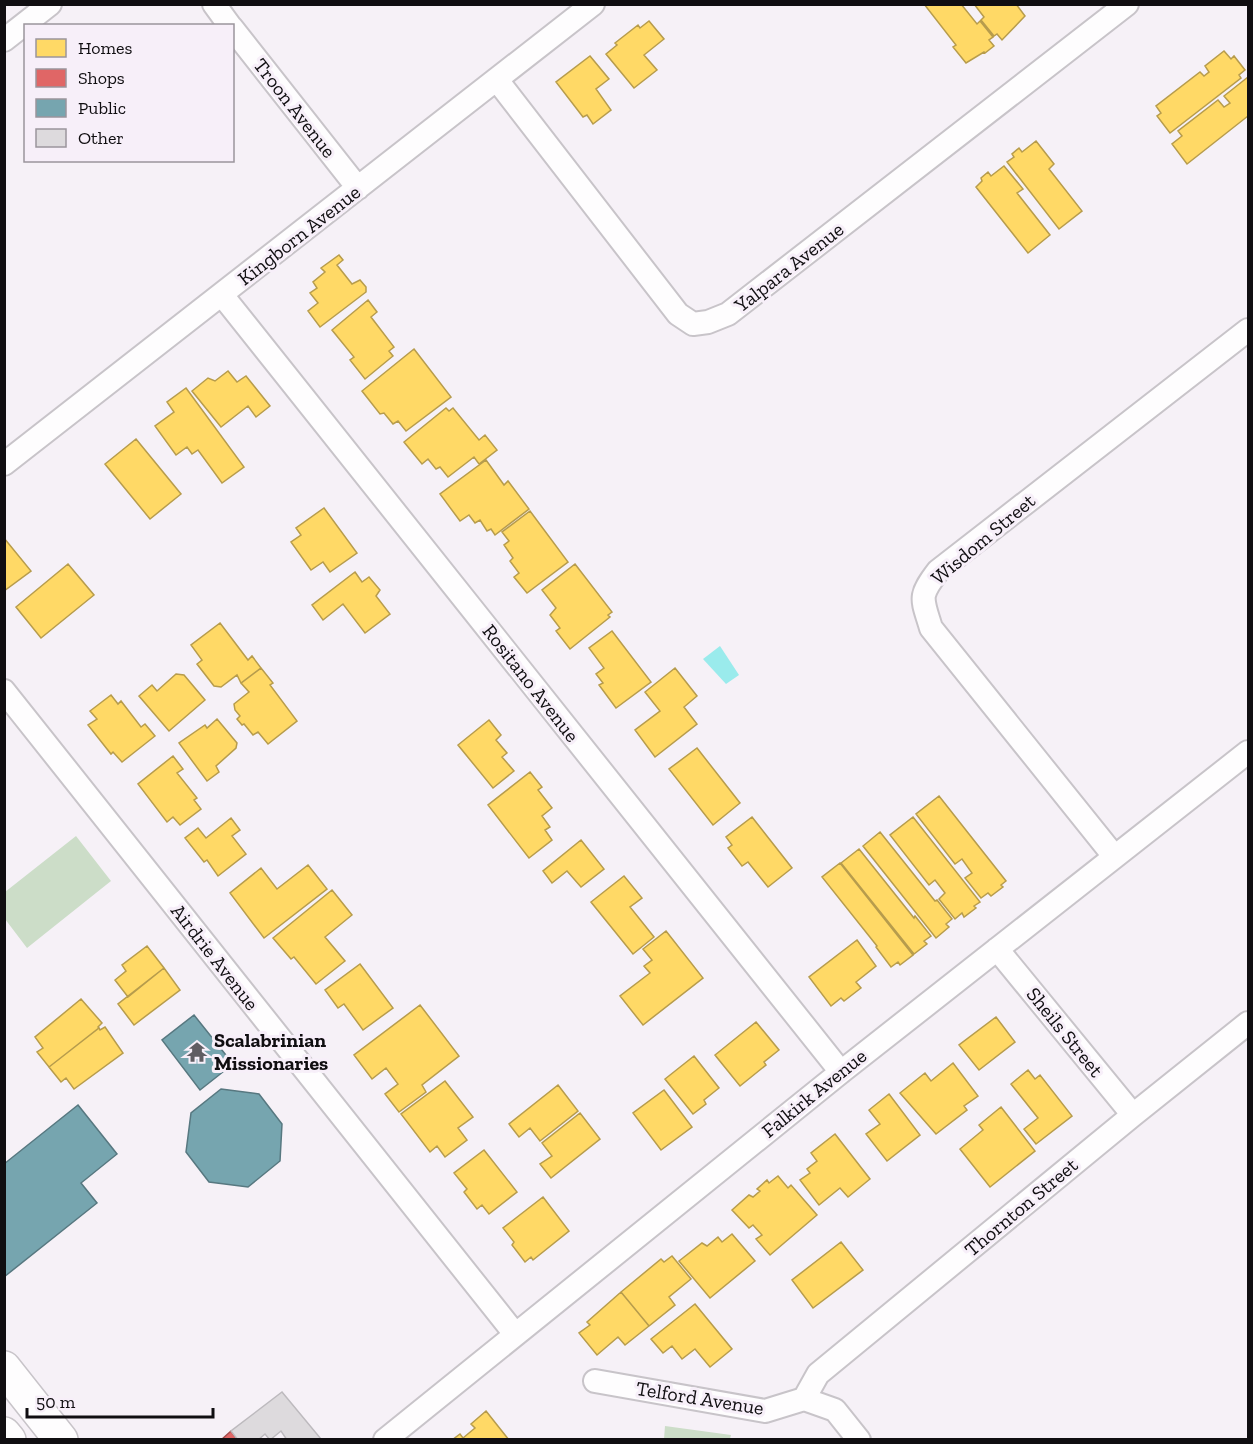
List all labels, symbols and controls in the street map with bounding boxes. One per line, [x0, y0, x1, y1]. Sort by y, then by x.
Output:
legend [24, 24, 234, 162]
text: Homes [78, 37, 132, 59]
street label: Troon Avenue [249, 53, 341, 163]
text: Shops [78, 67, 125, 89]
text: Public [78, 97, 126, 119]
text: Other [78, 127, 124, 149]
street label: Kingborn Avenue [233, 180, 365, 290]
street label: Yalpara Avenue [729, 217, 848, 318]
street label: Wisdom Street [926, 488, 1040, 589]
street label: Rositano Avenue [478, 619, 584, 747]
street label: Airdrie Avenue [166, 899, 264, 1015]
street label: Sheils Street [1022, 982, 1109, 1082]
place label: Scalabrinian Missionaries [214, 1028, 328, 1075]
temple icon: Scalabrinian Missionaries [185, 1040, 209, 1064]
street label: Falkirk Avenue [757, 1043, 871, 1143]
street label: Thornton Street [960, 1152, 1083, 1261]
street label: Telford Avenue [634, 1376, 766, 1420]
scale bar [27, 1381, 213, 1419]
text: 50 m [36, 1391, 76, 1413]

